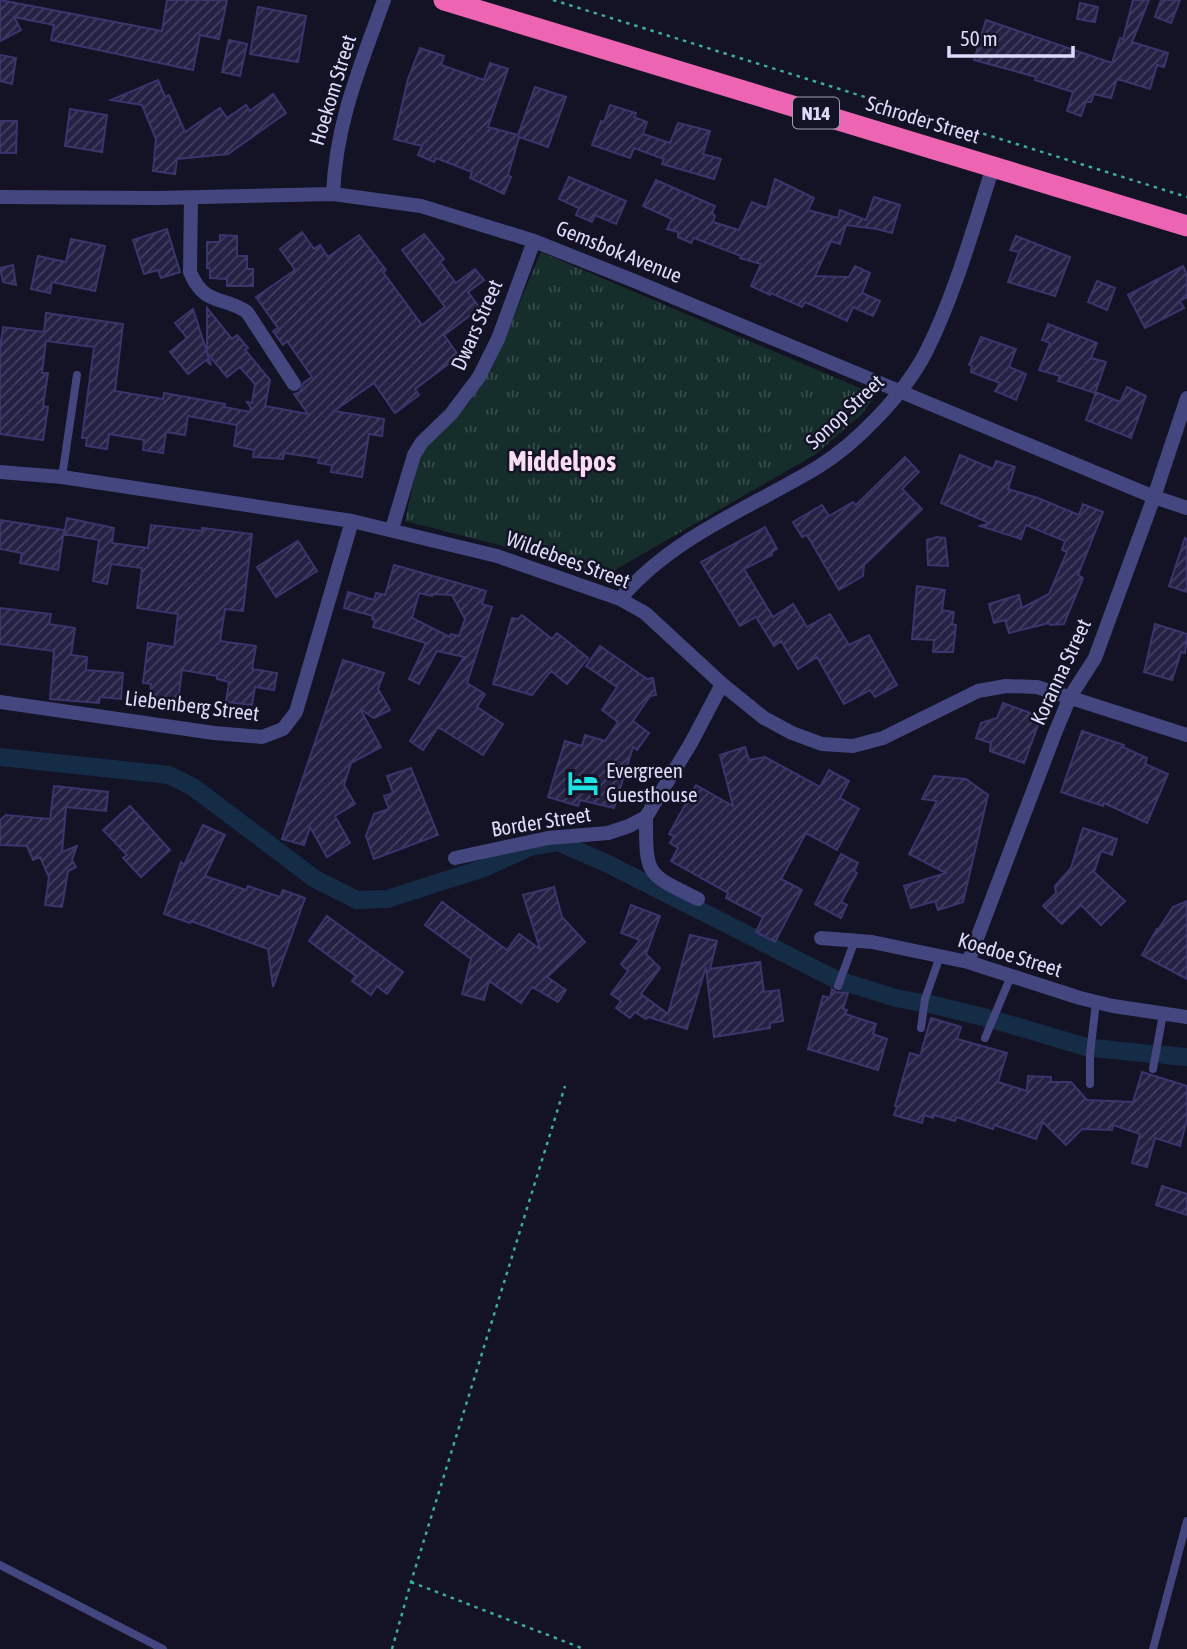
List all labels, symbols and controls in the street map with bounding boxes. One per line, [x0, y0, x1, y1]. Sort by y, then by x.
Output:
scale bar [949, 14, 1073, 58]
text: 50 m [960, 26, 998, 50]
street label: Hoekom Street [304, 32, 360, 148]
street label: Schroder Street [864, 90, 983, 148]
road number: N14 [793, 97, 839, 128]
street label: Gemsbok Avenue [553, 215, 686, 287]
street label: Dwars Street [446, 276, 507, 374]
street label: Sonop Street [800, 369, 888, 453]
district label: Middelpos [508, 445, 616, 477]
street label: Wildebees Street [503, 526, 634, 593]
street label: Koranna Street [1025, 615, 1095, 728]
street label: Liebenberg Street [124, 685, 261, 725]
place label: Evergreen Guesthouse [606, 758, 697, 806]
hotel icon: Evergreen Guesthouse [566, 766, 600, 800]
street label: Border Street [489, 801, 592, 841]
street label: Koedoe Street [955, 927, 1065, 981]

